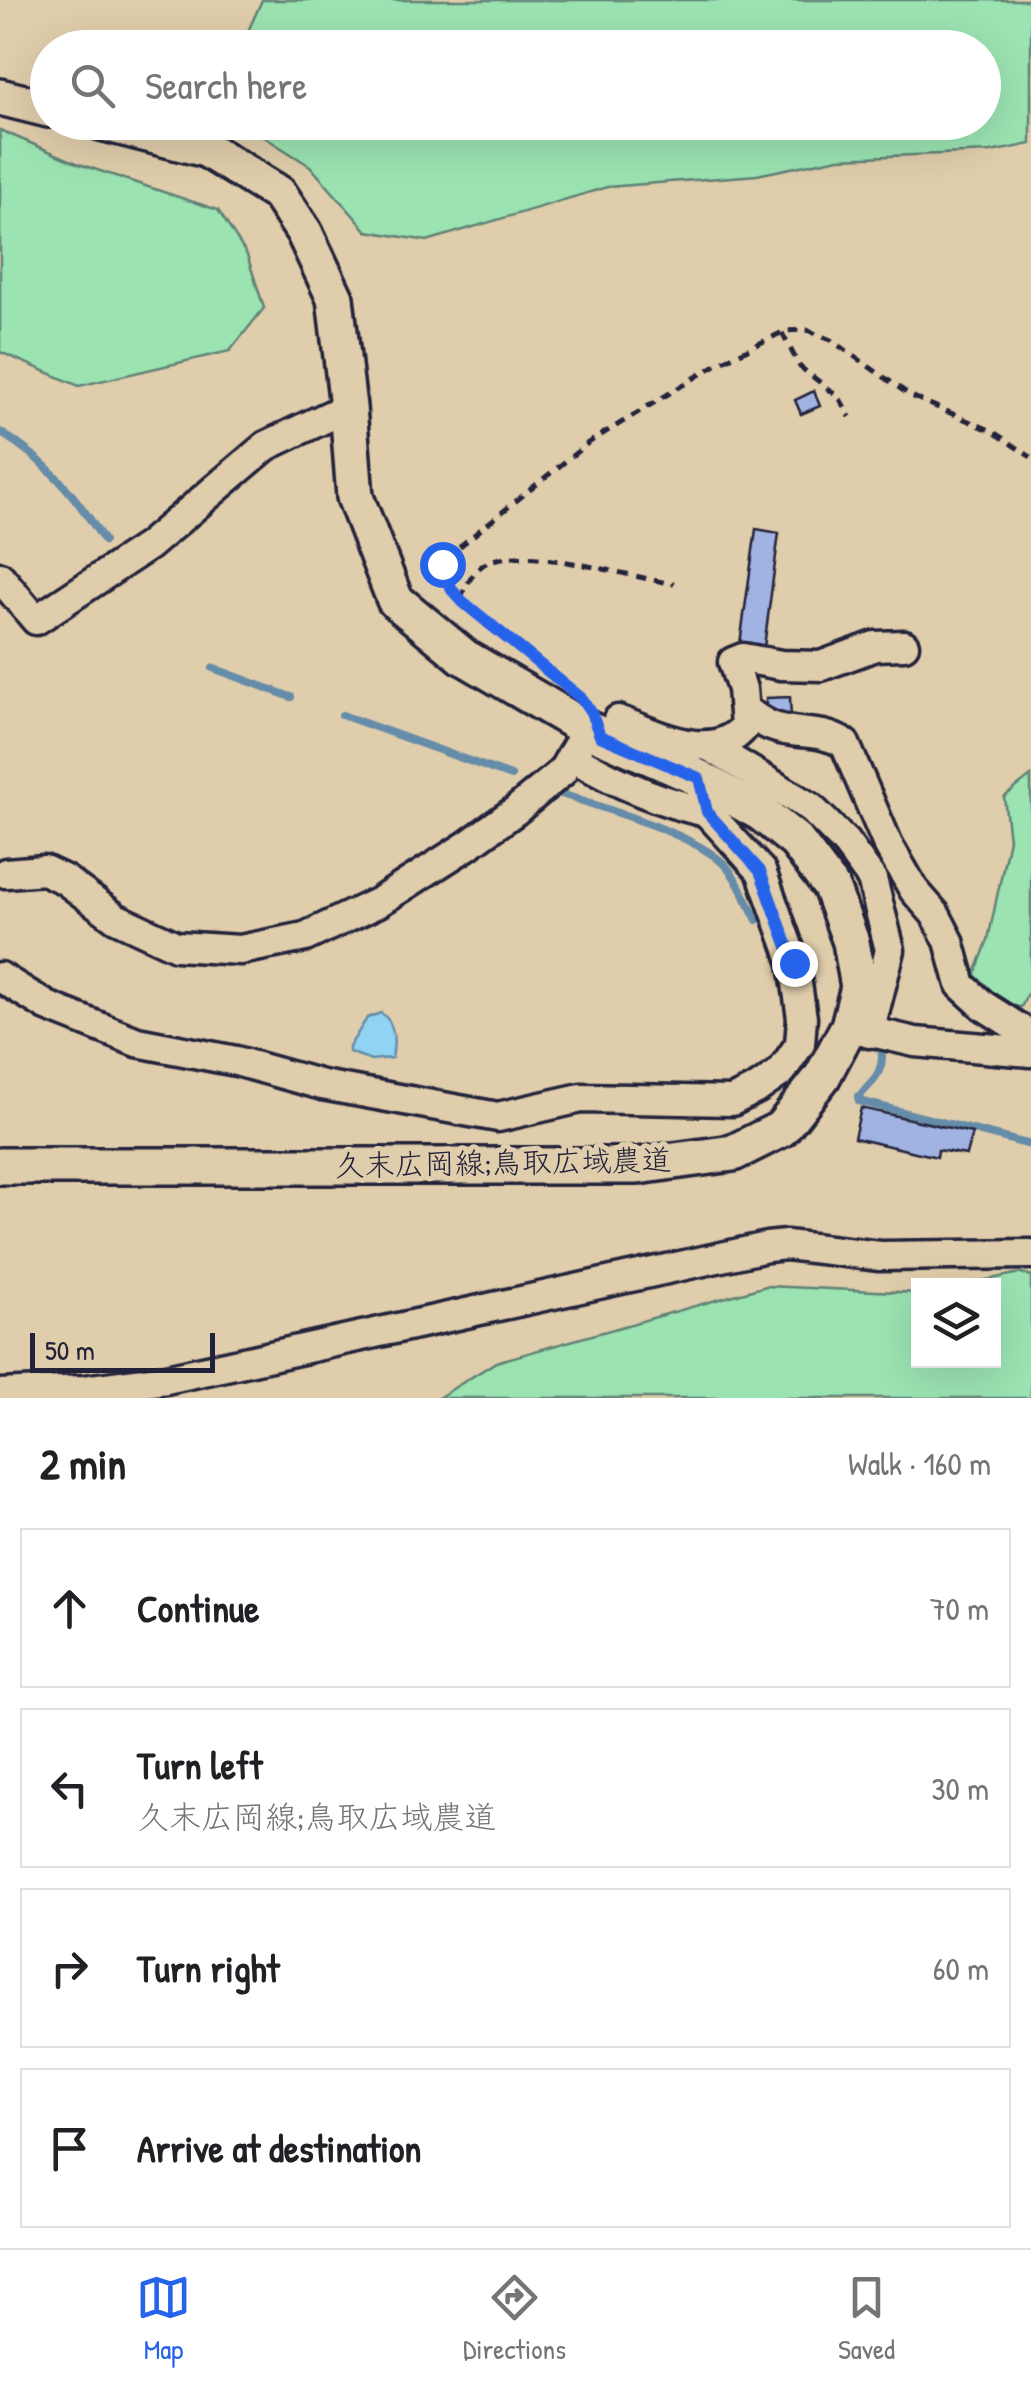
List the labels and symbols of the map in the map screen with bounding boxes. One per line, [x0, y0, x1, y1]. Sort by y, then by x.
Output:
route start [420, 542, 466, 588]
route end [772, 941, 818, 987]
street label: 久末広岡線;鳥取広域農道 [334, 1139, 672, 1185]
scale bar [30, 1328, 215, 1372]

